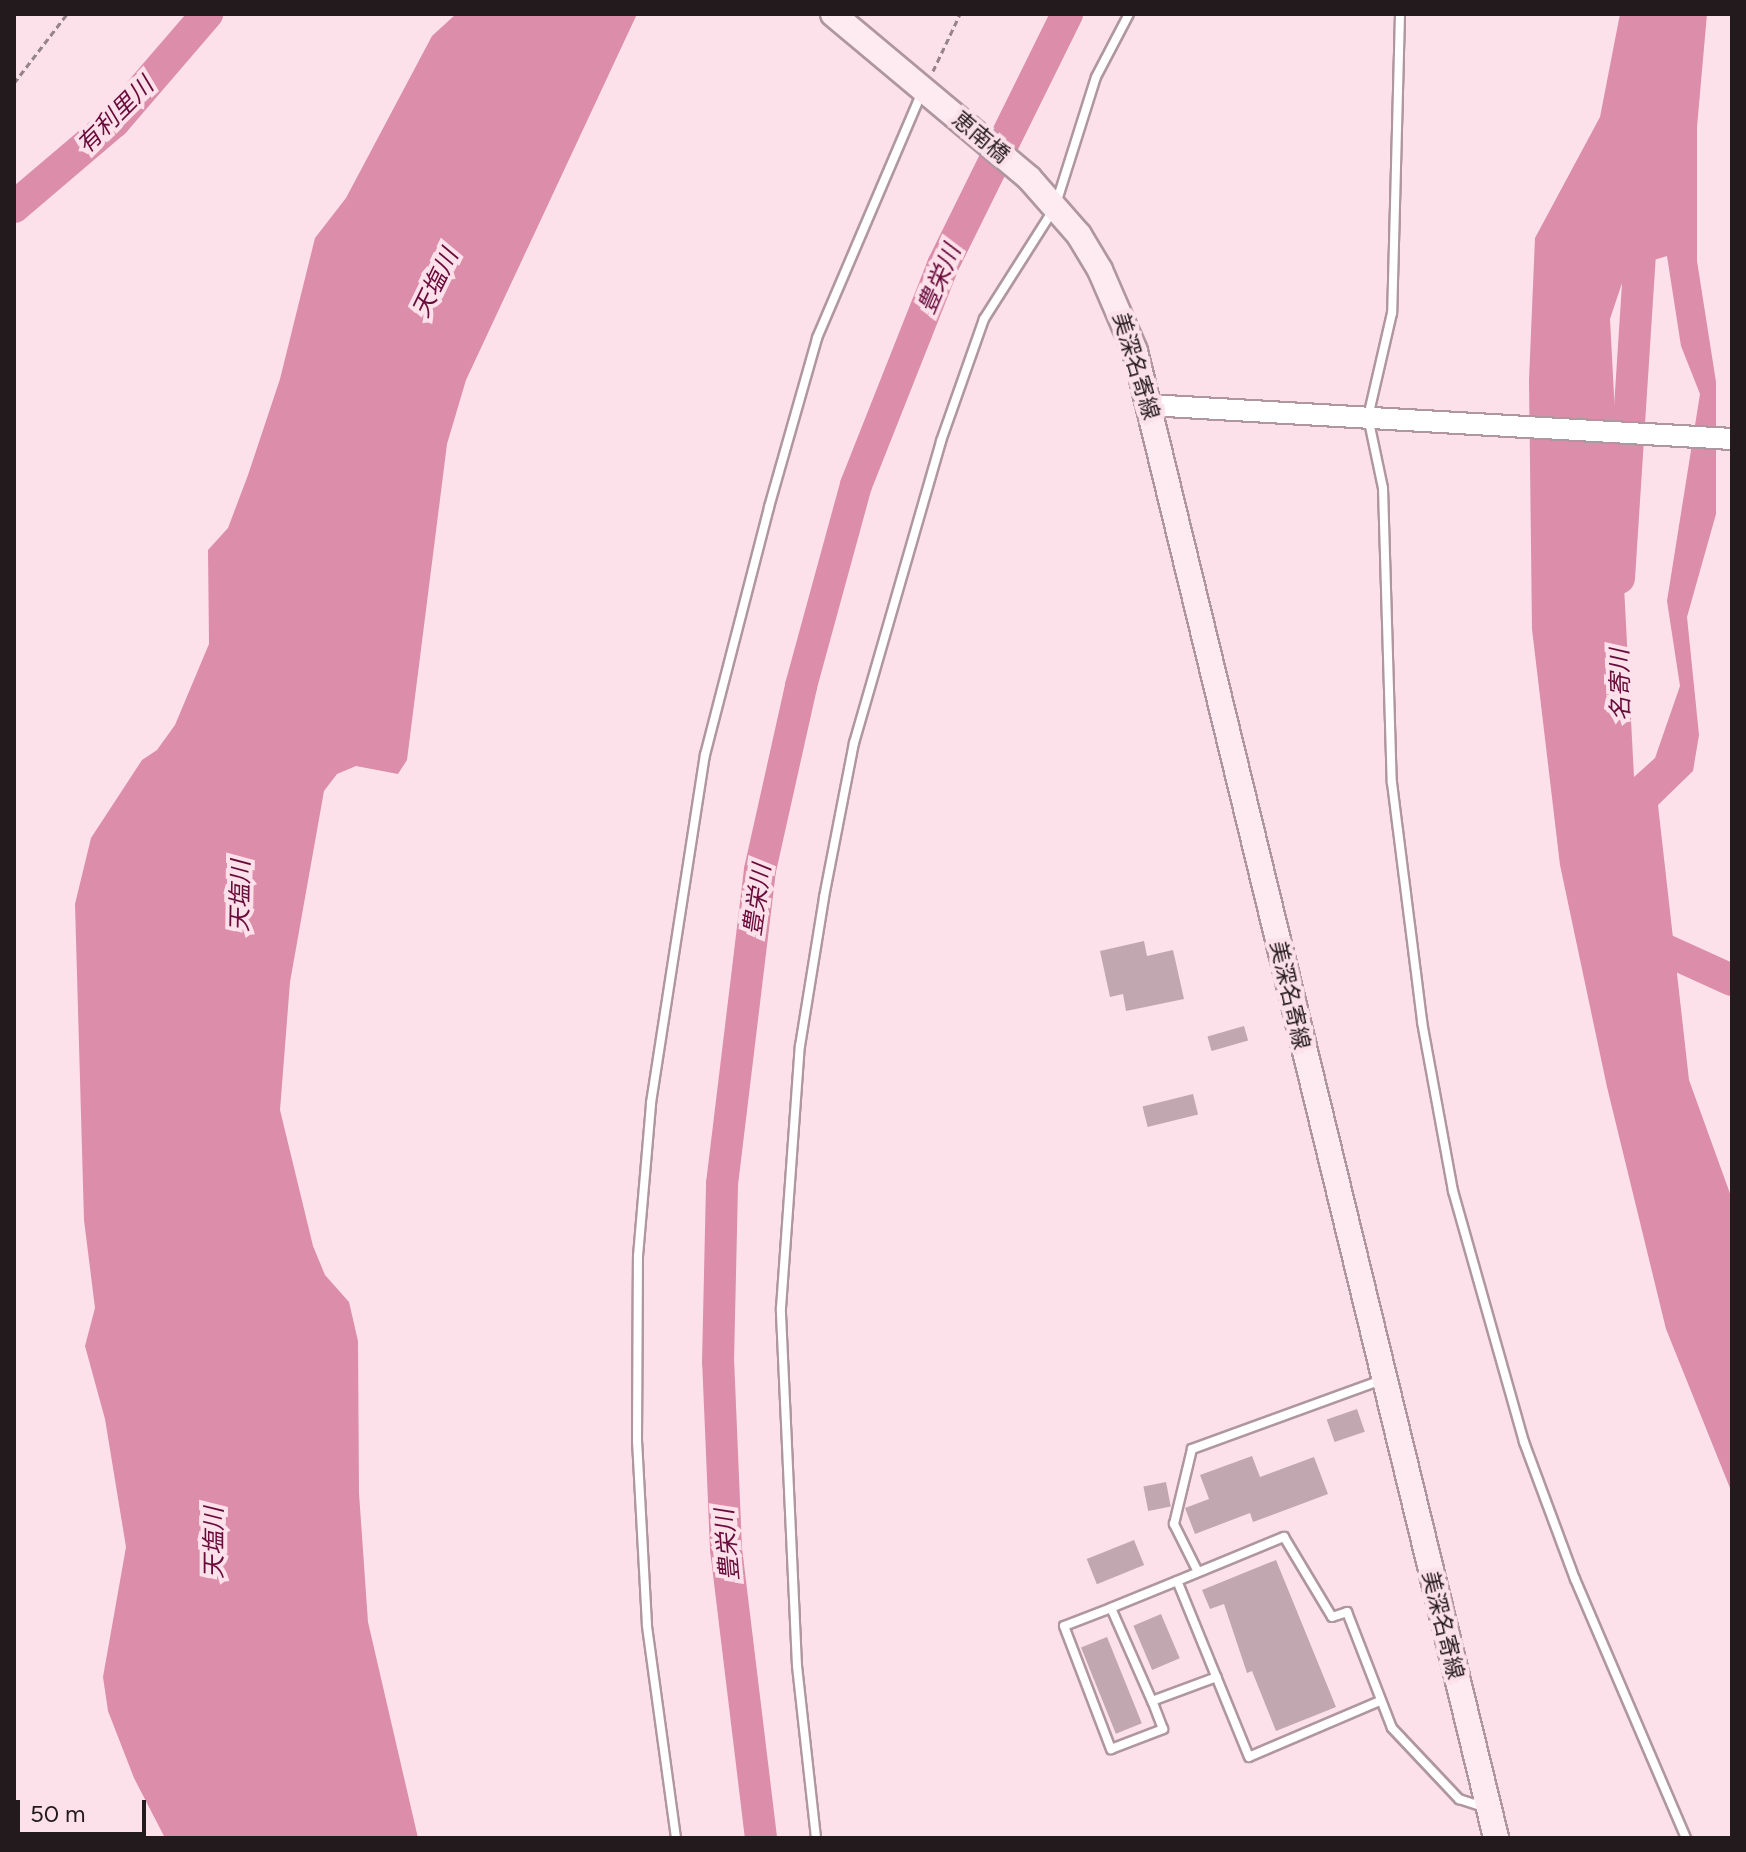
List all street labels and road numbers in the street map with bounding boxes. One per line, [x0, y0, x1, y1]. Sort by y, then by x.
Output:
street label: 恵南橋 [947, 106, 1015, 168]
street label: 美深名寄線 [1107, 310, 1165, 422]
street label: 美深名寄線 [1265, 938, 1315, 1052]
street label: 美深名寄線 [1417, 1568, 1469, 1682]

